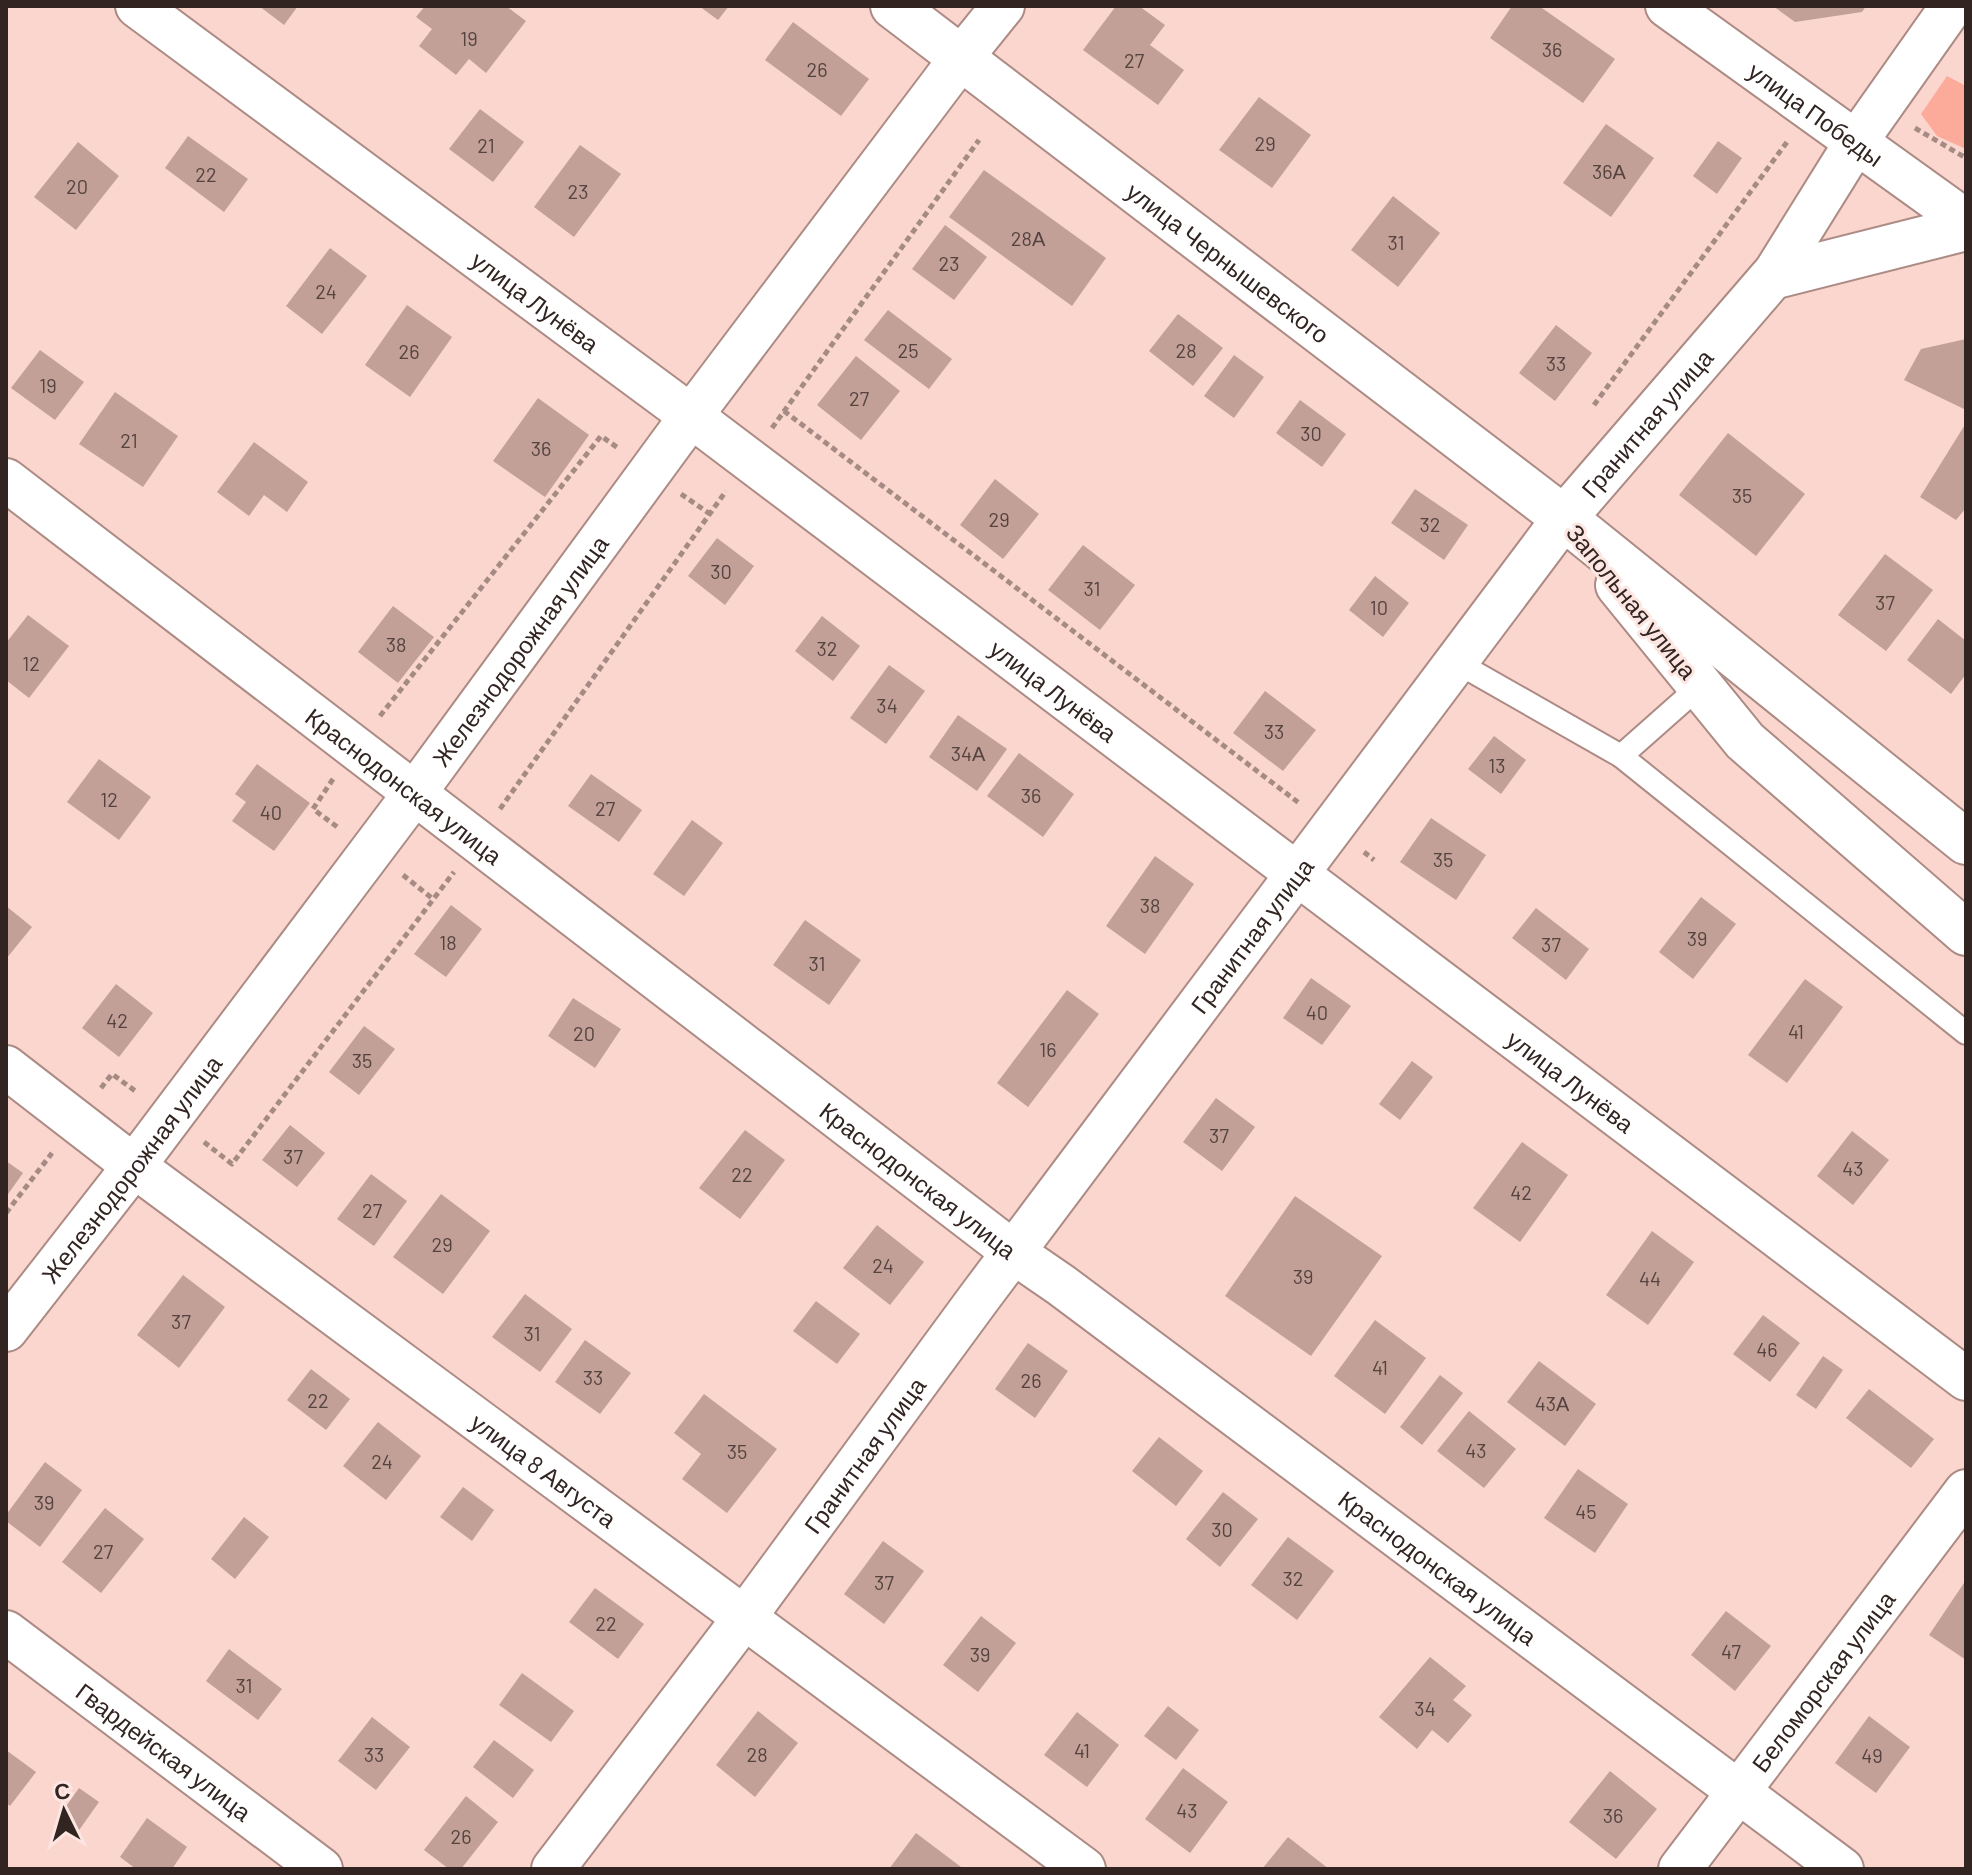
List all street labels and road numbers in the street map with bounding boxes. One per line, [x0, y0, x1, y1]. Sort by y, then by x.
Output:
street label: улица Победы [1743, 55, 1889, 172]
street label: улица Чернышевского [1122, 176, 1335, 348]
street label: улица Лунёва [466, 244, 606, 358]
street label: Гранитная улица [1574, 342, 1719, 503]
street label: Запольная улица [1561, 518, 1704, 685]
street label: Железнодорожная улица [425, 529, 614, 771]
street label: улица Лунёва [985, 633, 1124, 748]
street label: Краснодонская улица [300, 701, 509, 870]
street label: Гранитная улица [1184, 851, 1319, 1018]
street label: улица Лунёва [1502, 1023, 1641, 1138]
street label: Железнодорожная улица [34, 1049, 227, 1288]
street label: Краснодонская улица [815, 1095, 1023, 1264]
street label: Гранитная улица [797, 1370, 931, 1538]
street label: улица 8 Августа [466, 1406, 623, 1533]
street label: Краснодонская улица [1333, 1484, 1543, 1651]
street label: Беломорская улица [1745, 1584, 1901, 1777]
street label: Гвардейская улица [71, 1676, 258, 1827]

